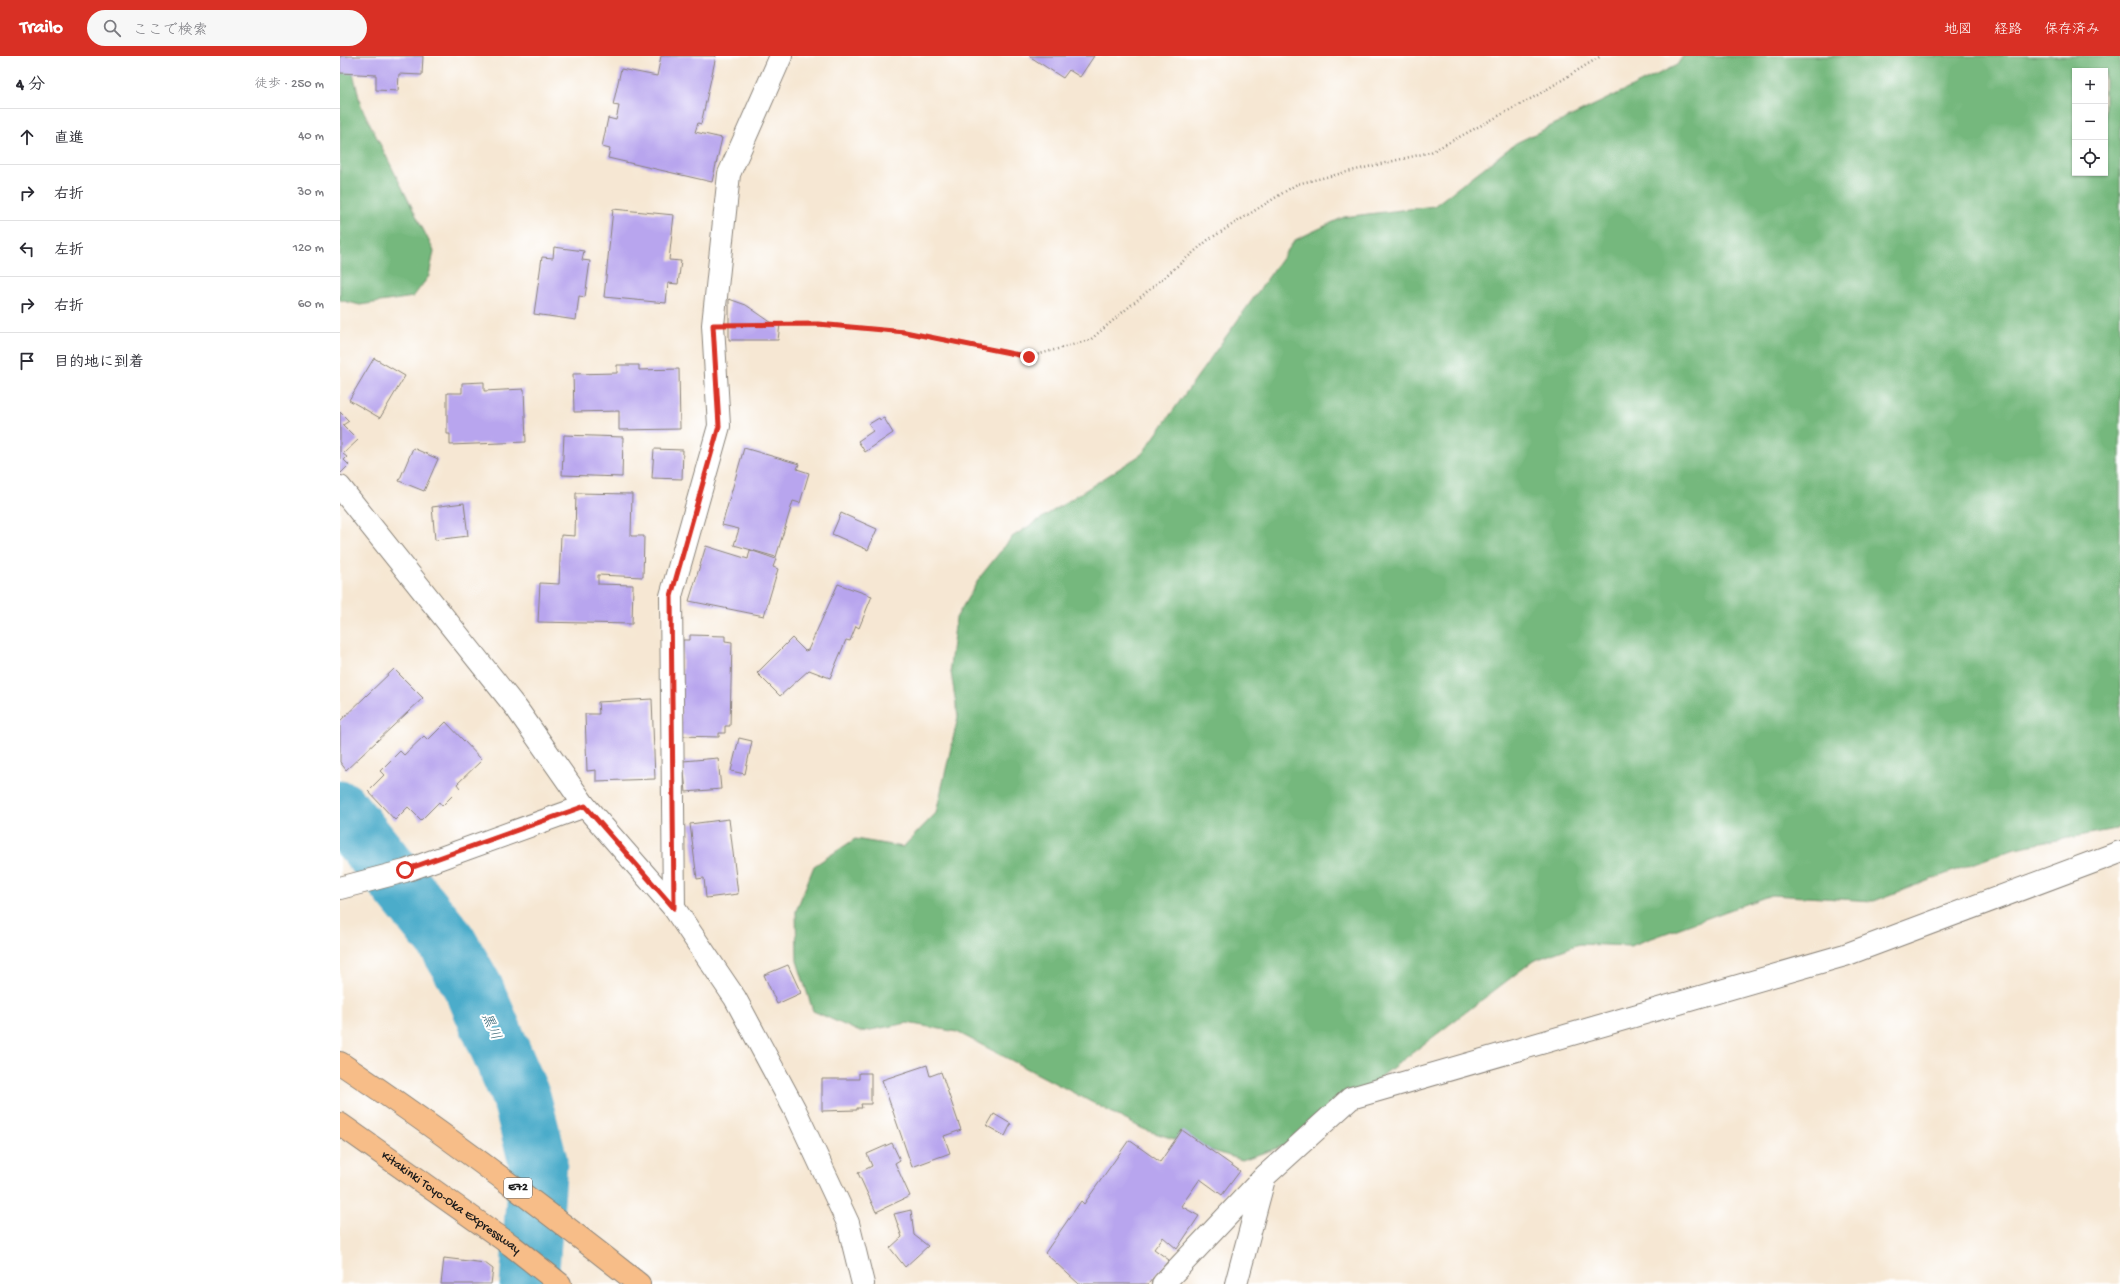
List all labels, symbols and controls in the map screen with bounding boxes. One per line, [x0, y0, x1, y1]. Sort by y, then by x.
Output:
search box [87, 10, 367, 46]
text: Trailo [20, 17, 63, 40]
icon: search [101, 17, 123, 39]
text: ここで検索 [133, 22, 208, 40]
text: 地図 [1944, 22, 1972, 39]
text: 経路 [1994, 22, 2022, 39]
text: 保存済み [2044, 22, 2100, 39]
map controls [2072, 68, 2108, 176]
button: + [2072, 68, 2108, 104]
text: 4 分 [16, 76, 45, 96]
text: 徒歩 · 250 m [255, 77, 324, 92]
button: − [2072, 104, 2108, 140]
icon: ahead [16, 126, 38, 148]
text: 40 m [298, 129, 324, 144]
text: 直進 [54, 130, 84, 148]
button: locate [2072, 140, 2108, 176]
icon: right [16, 182, 38, 204]
text: 30 m [298, 185, 324, 200]
text: 右折 [54, 186, 84, 204]
icon: left [16, 238, 38, 260]
text: 120 m [293, 241, 324, 256]
text: 左折 [54, 242, 84, 260]
icon: right [16, 294, 38, 316]
text: 60 m [298, 297, 324, 312]
text: 右折 [54, 298, 84, 316]
route end [1020, 348, 1038, 366]
icon: arrive [16, 350, 38, 372]
text: 目的地に到着 [54, 354, 144, 372]
route start [396, 861, 414, 879]
water label: 黒川 [477, 1011, 503, 1043]
street label: Kitakinki Toyo-Oka Expressway [378, 1148, 524, 1258]
road number: E72 [504, 1178, 532, 1198]

